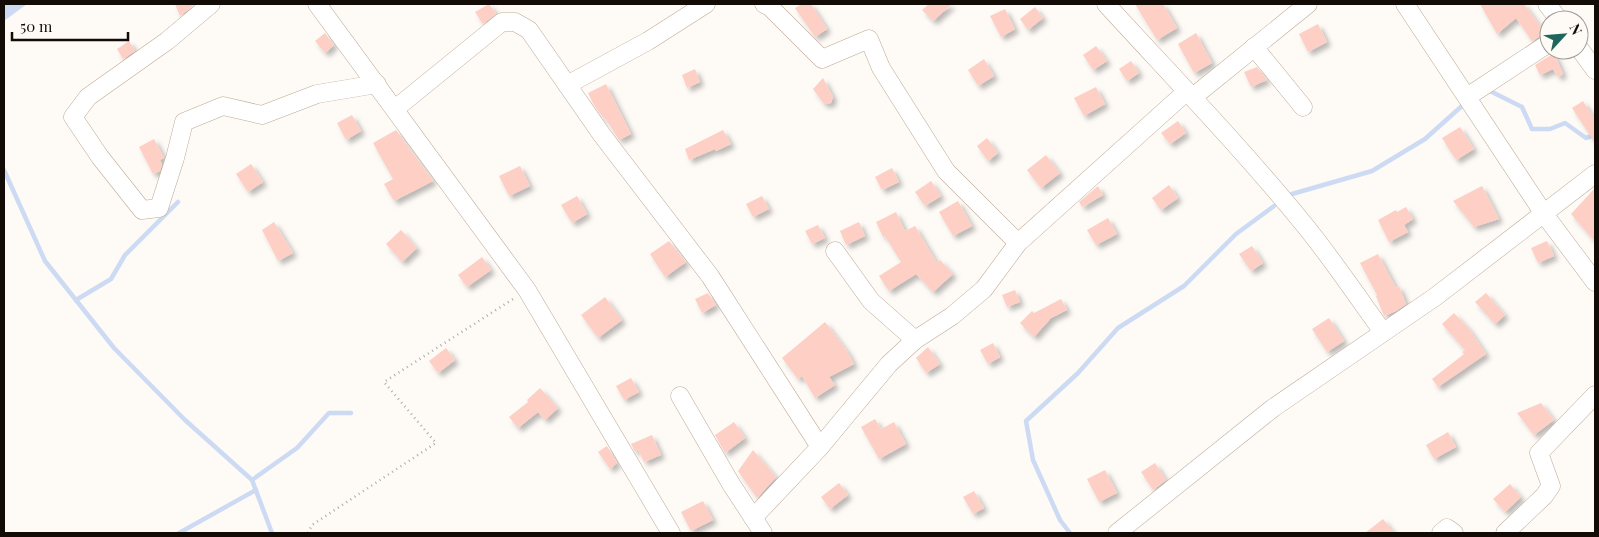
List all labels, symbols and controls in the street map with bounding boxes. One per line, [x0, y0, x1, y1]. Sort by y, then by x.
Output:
scale bar [12, 10, 129, 42]
north arrow [1539, 10, 1589, 60]
text: 50 m [20, 16, 53, 36]
text: N [1565, 20, 1587, 38]

